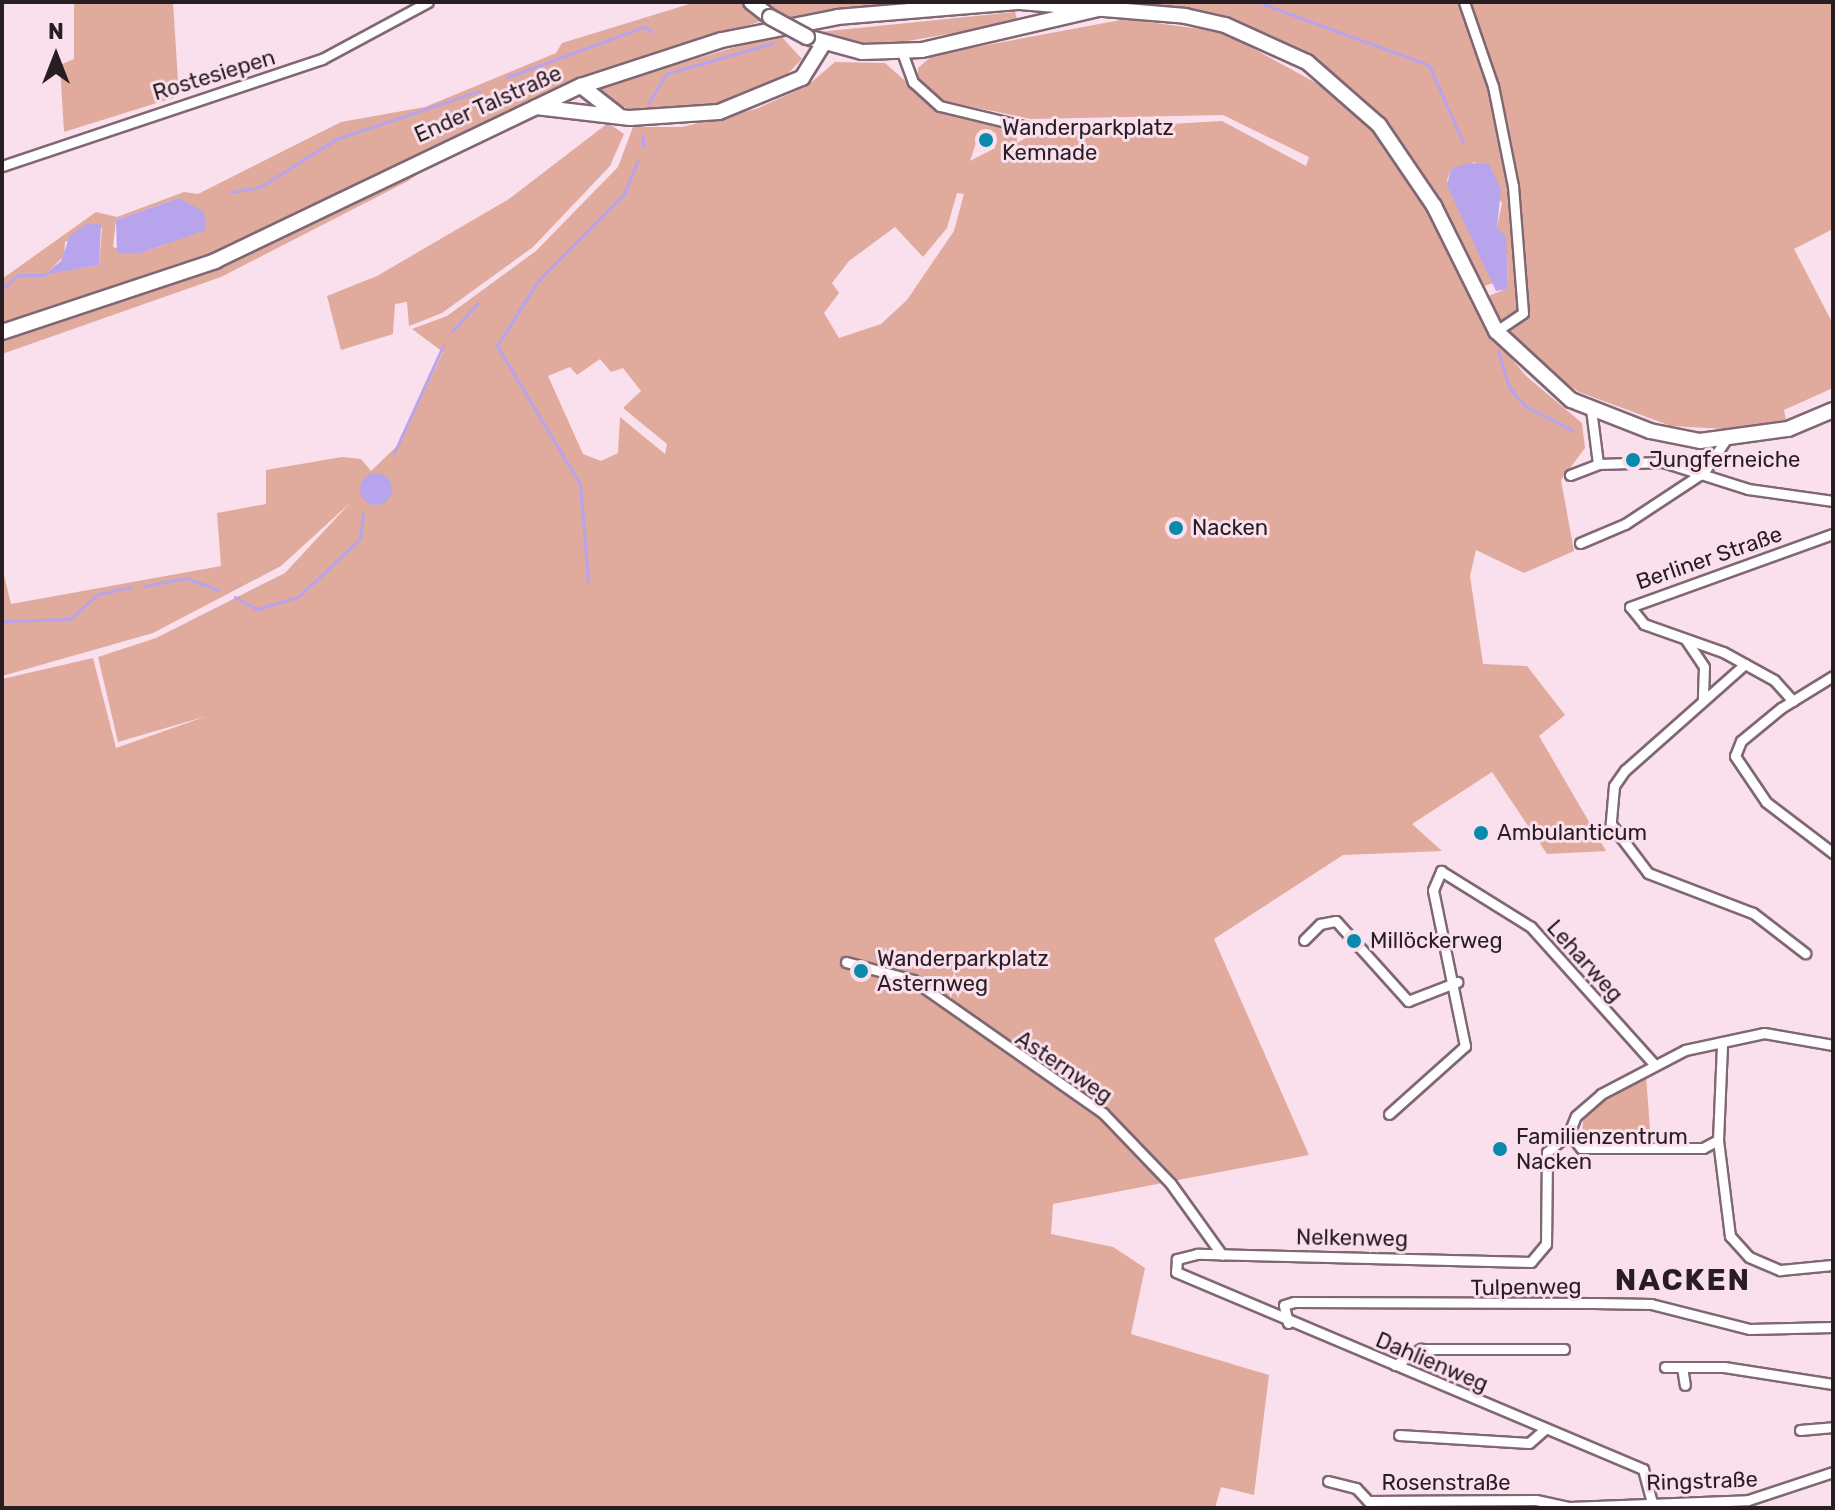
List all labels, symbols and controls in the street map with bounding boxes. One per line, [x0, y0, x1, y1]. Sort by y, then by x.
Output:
north arrow [16, 16, 96, 96]
text: N [48, 18, 64, 45]
street label: Rostesiepen [150, 44, 278, 106]
street label: Ender Talstraße [410, 60, 566, 148]
place label: Wanderparkplatz Kemnade [1002, 114, 1174, 166]
marker: Wanderparkplatz Kemnade [977, 131, 995, 149]
place label: Jungferneiche [1649, 447, 1800, 473]
marker: Jungferneiche [1624, 451, 1642, 469]
place label: Nacken [1192, 515, 1268, 541]
marker: Nacken [1167, 519, 1185, 537]
street label: Berliner Straße [1632, 521, 1786, 595]
place label: Ambulanticum [1497, 820, 1647, 846]
marker: Ambulanticum [1472, 824, 1490, 842]
street label: Leharweg [1541, 915, 1629, 1007]
place label: Millöckerweg [1370, 928, 1503, 954]
marker: Millöckerweg [1345, 932, 1363, 950]
place label: Wanderparkplatz Asternweg [877, 945, 1049, 996]
marker: Wanderparkplatz Asternweg [852, 962, 870, 980]
street label: Asternweg [1011, 1025, 1117, 1109]
place label: Familienzentrum Nacken [1516, 1123, 1688, 1174]
marker: Familienzentrum Nacken [1491, 1140, 1509, 1158]
street label: Nelkenweg [1296, 1224, 1408, 1252]
district label: NACKEN [1615, 1262, 1751, 1298]
street label: Tulpenweg [1470, 1273, 1582, 1301]
street label: Dahlienweg [1372, 1326, 1492, 1398]
street label: Ringstraße [1646, 1466, 1758, 1496]
street label: Rosenstraße [1381, 1470, 1511, 1496]

